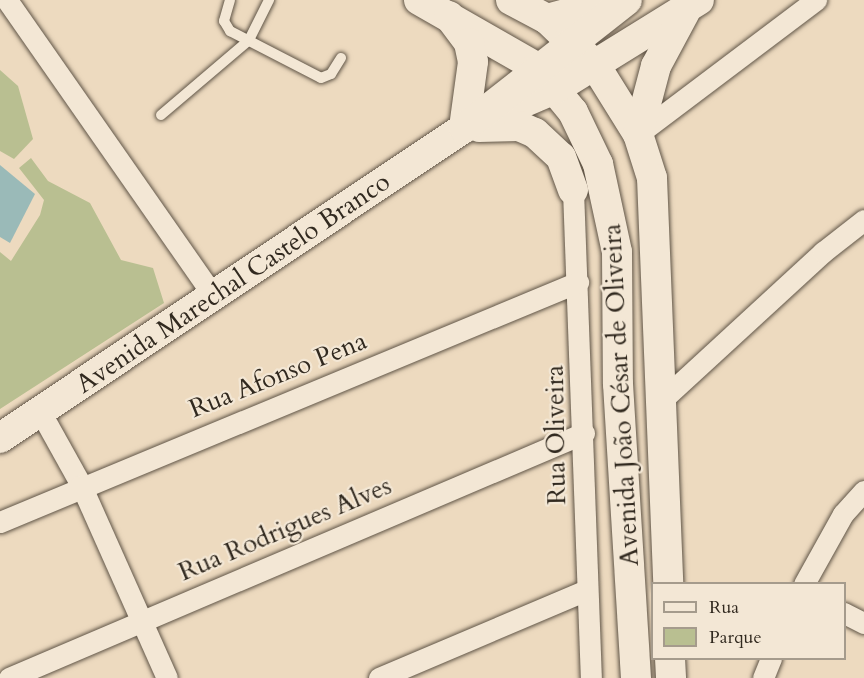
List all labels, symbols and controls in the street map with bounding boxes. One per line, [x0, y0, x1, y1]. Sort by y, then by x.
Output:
street label: Avenida Marechal Castelo Branco [70, 166, 396, 400]
street label: Avenida João César de Oliveira [596, 223, 646, 567]
street label: Rua Afonso Pena [185, 325, 371, 425]
street label: Rua Oliveira [539, 365, 573, 505]
street label: Rua Rodrigues Alves [174, 470, 396, 588]
legend [651, 582, 846, 660]
text: Rua [709, 595, 739, 620]
text: Parque [709, 625, 762, 650]

